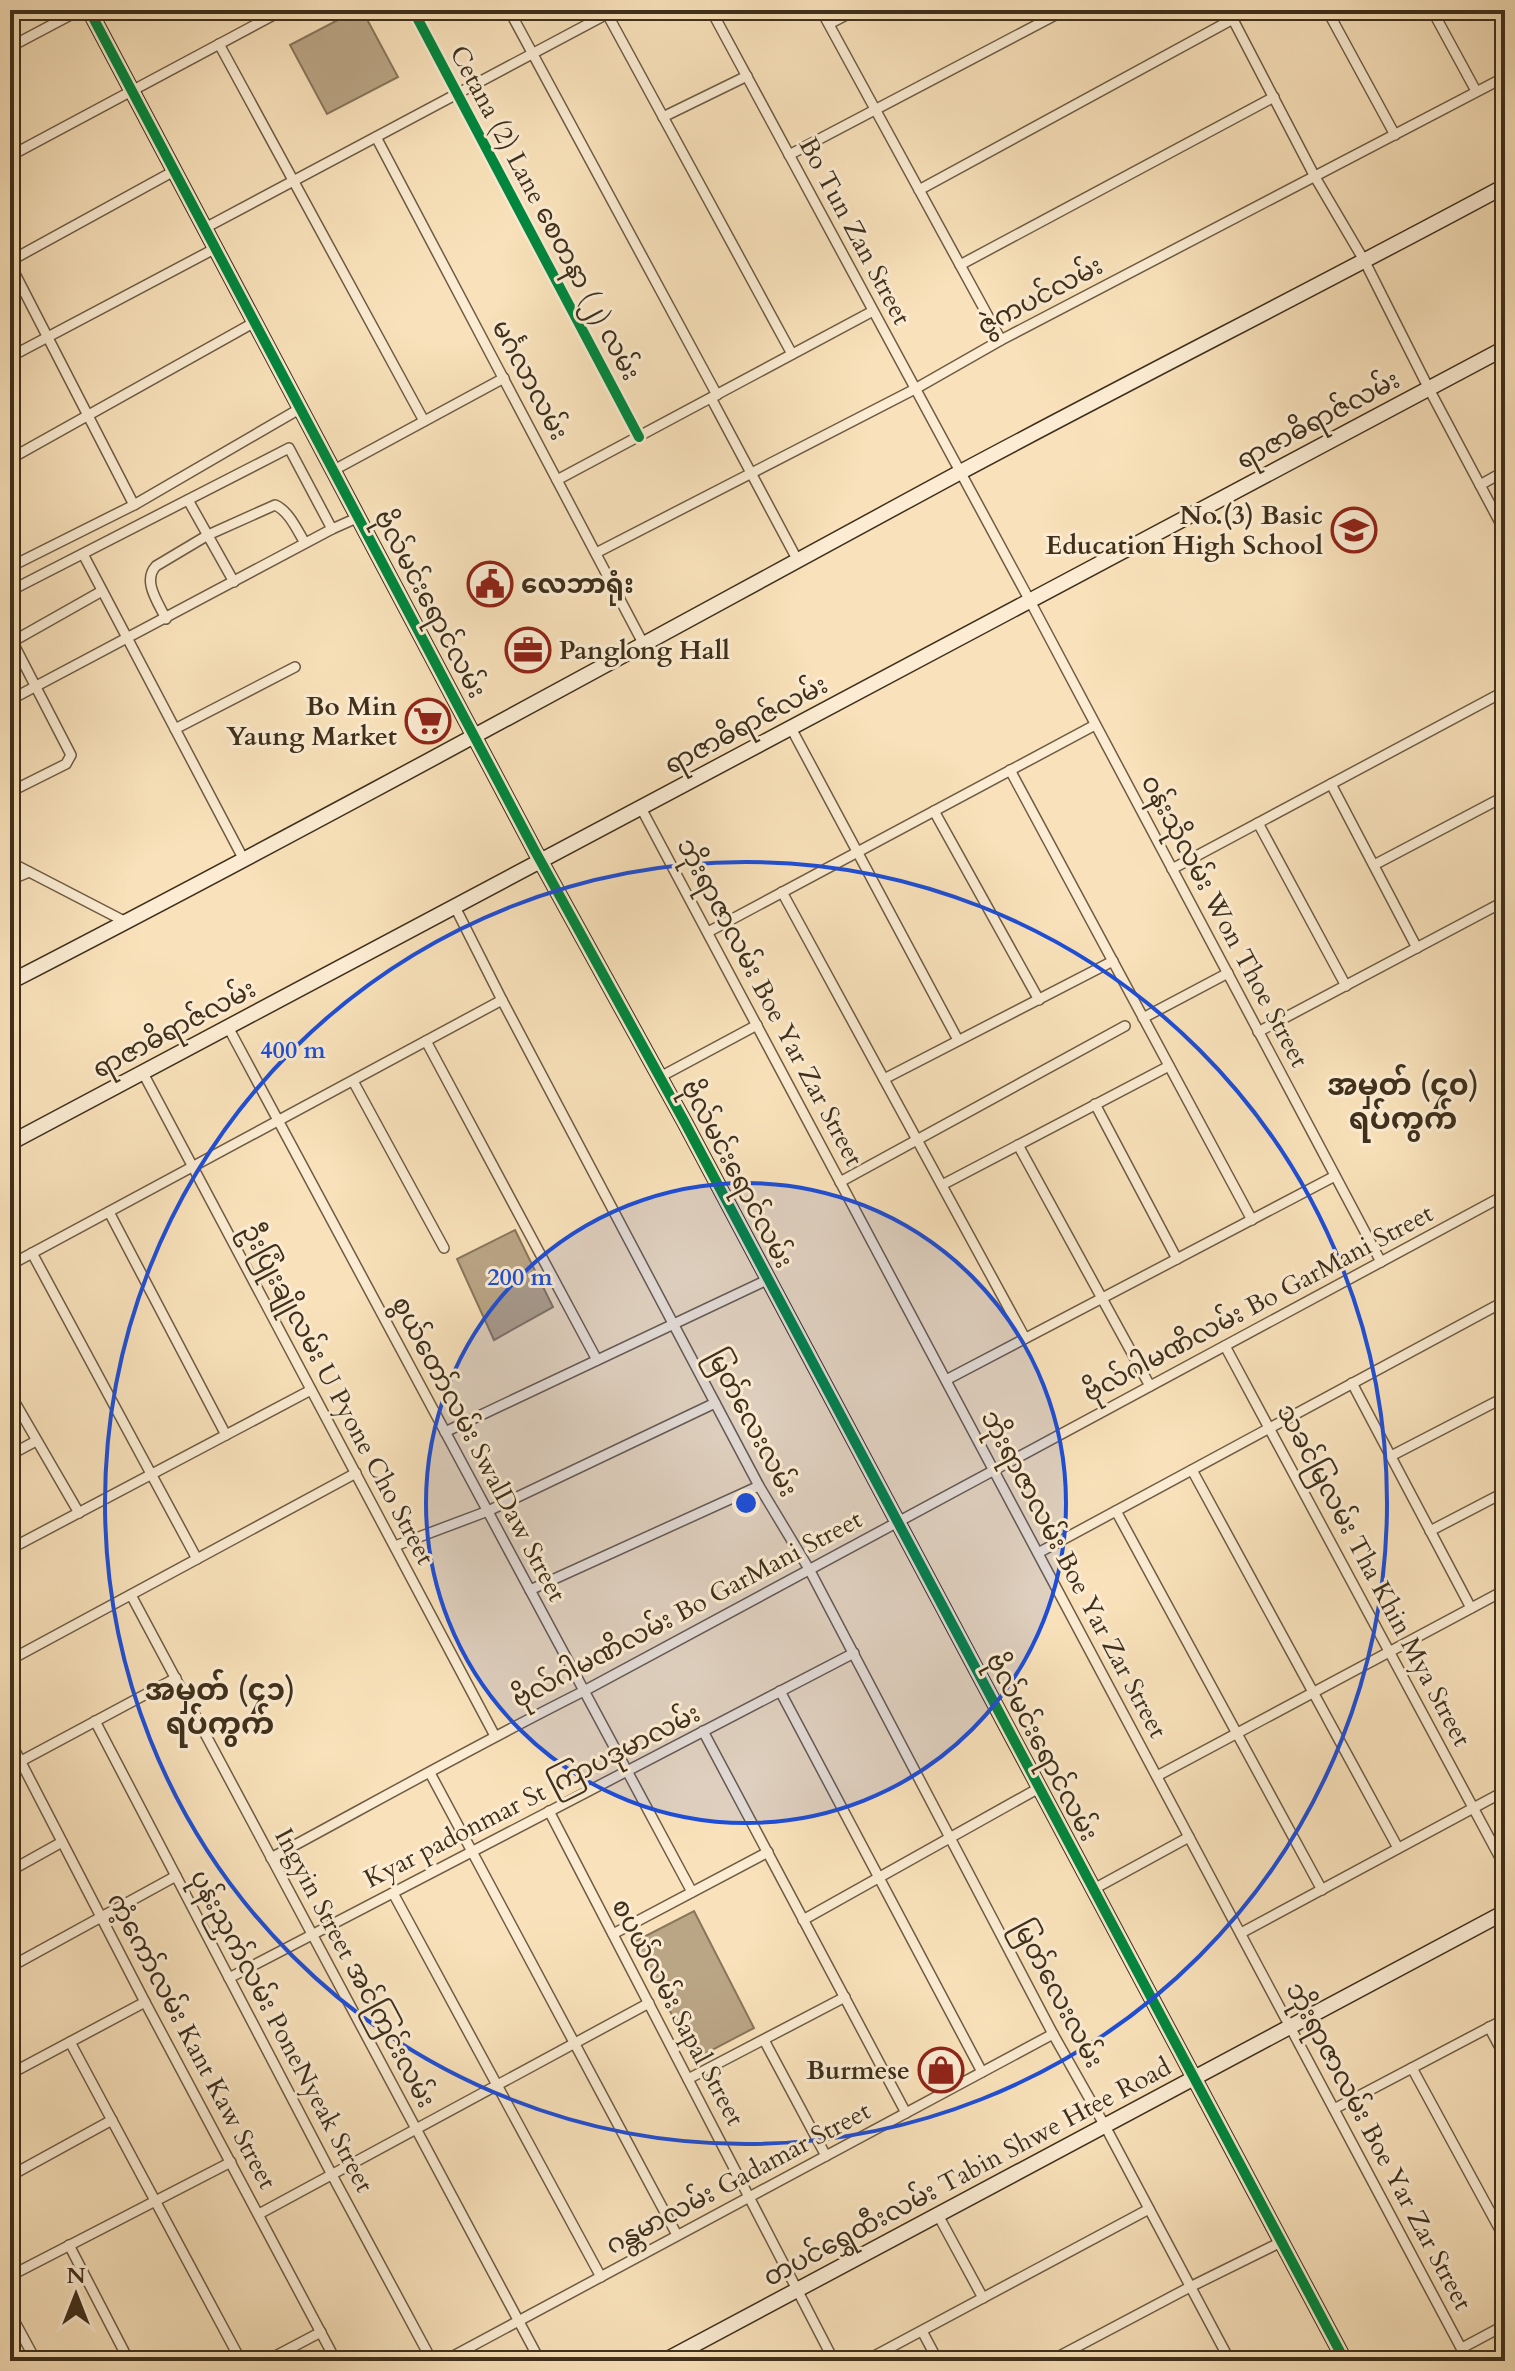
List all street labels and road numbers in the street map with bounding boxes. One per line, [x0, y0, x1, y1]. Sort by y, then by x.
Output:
street label: Cetana (2) Lane စေတနာ (၂) လမ်း [439, 39, 648, 388]
street label: Bo Tun Zan Street [791, 131, 919, 331]
street label: ဇွဲကပင်လမ်း [971, 248, 1110, 345]
street label: မင်္ဂလာလမ်း [484, 314, 576, 446]
street label: ရာဇာဓိရာဇ်လမ်း [1230, 362, 1407, 480]
street label: ဗိုလ်မင်းရောင်လမ်း [363, 504, 494, 706]
street label: ရာဇာဓိရာဇ်လမ်း [658, 667, 835, 785]
street label: ဝန်းသိုလမ်း Won Thoe Street [1130, 769, 1317, 1075]
street label: ဘိုးရာဇာလမ်း Boe Yar Zar Street [666, 832, 872, 1174]
street label: ရာဇာဓိရာဇ်လမ်း [86, 971, 263, 1089]
street label: ဗိုလ်မင်းရောင်လမ်း [670, 1074, 801, 1276]
street label: ဗိုလ်ဂါမဏိလမ်း Bo GarMani Street [1077, 1196, 1440, 1413]
street label: ဦးပြုံးချိုလမ်း U Pyone Cho Street [230, 1217, 443, 1572]
street label: စွယ်တော်လမ်း SwalDaw Street [382, 1290, 575, 1609]
street label: မြတ်လေးလမ်း [696, 1343, 806, 1505]
street label: သခင်မြလမ်း Tha Khin Mya Street [1266, 1398, 1479, 1754]
street label: ဘိုးရာဇာလမ်း Boe Yar Zar Street [970, 1404, 1176, 1746]
street label: ဗိုလ်ဂါမဏိလမ်း Bo GarMani Street [506, 1502, 869, 1719]
street label: ဗိုလ်မင်းရောင်လမ်း [975, 1647, 1106, 1849]
street label: Kyar padonmar St ကြာပဒုမာလမ်း [358, 1696, 707, 1899]
street label: Ingyin Street အင်ကြင်းလမ်း [264, 1822, 444, 2115]
street label: ပုန်းညှက်လမ်း PoneNyeak Street [179, 1864, 382, 2200]
street label: ကံ့ကော်လမ်း Kant Kaw Street [99, 1887, 285, 2195]
street label: စပယ်လမ်း Sapal Street [603, 1892, 753, 2132]
street label: မြတ်လေးလမ်း [1002, 1914, 1112, 2076]
street label: ဘိုးရာဇာလမ်း Boe Yar Zar Street [1275, 1976, 1481, 2318]
street label: တပင်ရွှေထီးလမ်း Tabin Shwe Htee Road [757, 2049, 1178, 2297]
street label: ဂန္တမာလမ်း Gadamar Street [599, 2093, 878, 2265]

